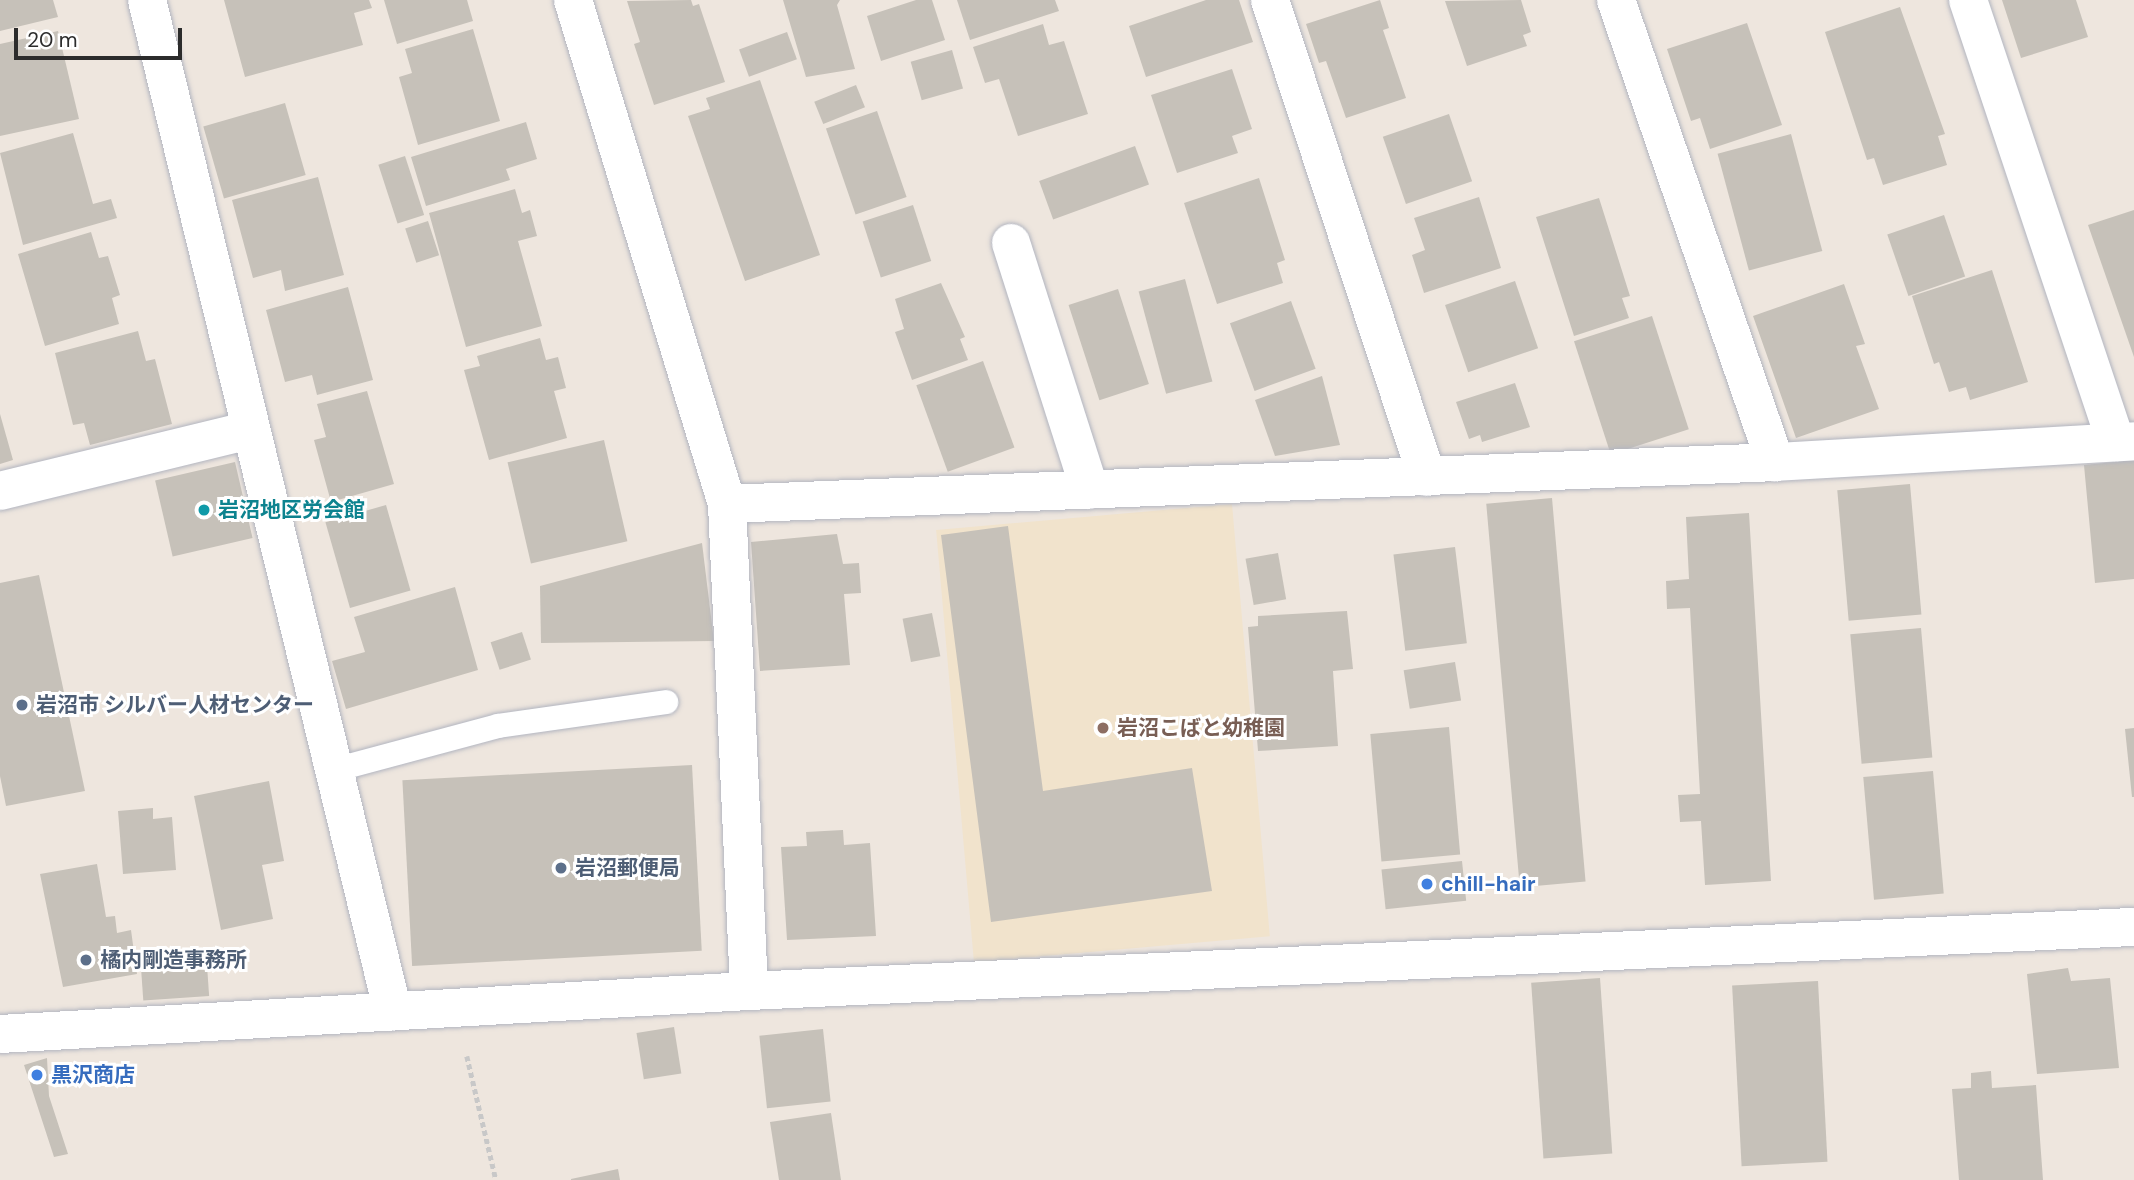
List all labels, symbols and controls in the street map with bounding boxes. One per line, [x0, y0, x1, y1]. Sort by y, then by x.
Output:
scale bar [18, 14, 186, 58]
text: 20 m [27, 26, 78, 54]
place label: 岩沼地区労会館 [218, 497, 365, 523]
marker: 岩沼地区労会館 [196, 502, 212, 518]
place label: 岩沼市 シルバー人材センター [36, 692, 314, 718]
marker: 岩沼市 シルバー人材センター [14, 697, 30, 713]
place label: 岩沼こばと幼稚園 [1117, 715, 1285, 741]
marker: 岩沼こばと幼稚園 [1095, 720, 1111, 736]
place label: 岩沼郵便局 [575, 855, 680, 881]
marker: 岩沼郵便局 [553, 860, 569, 876]
place label: chill−hair [1441, 871, 1535, 897]
marker: chill−hair [1419, 876, 1435, 892]
place label: 橘内剛造事務所 [100, 947, 247, 973]
marker: 橘内剛造事務所 [78, 952, 94, 968]
place label: 黒沢商店 [51, 1062, 135, 1088]
marker: 黒沢商店 [29, 1067, 45, 1083]

